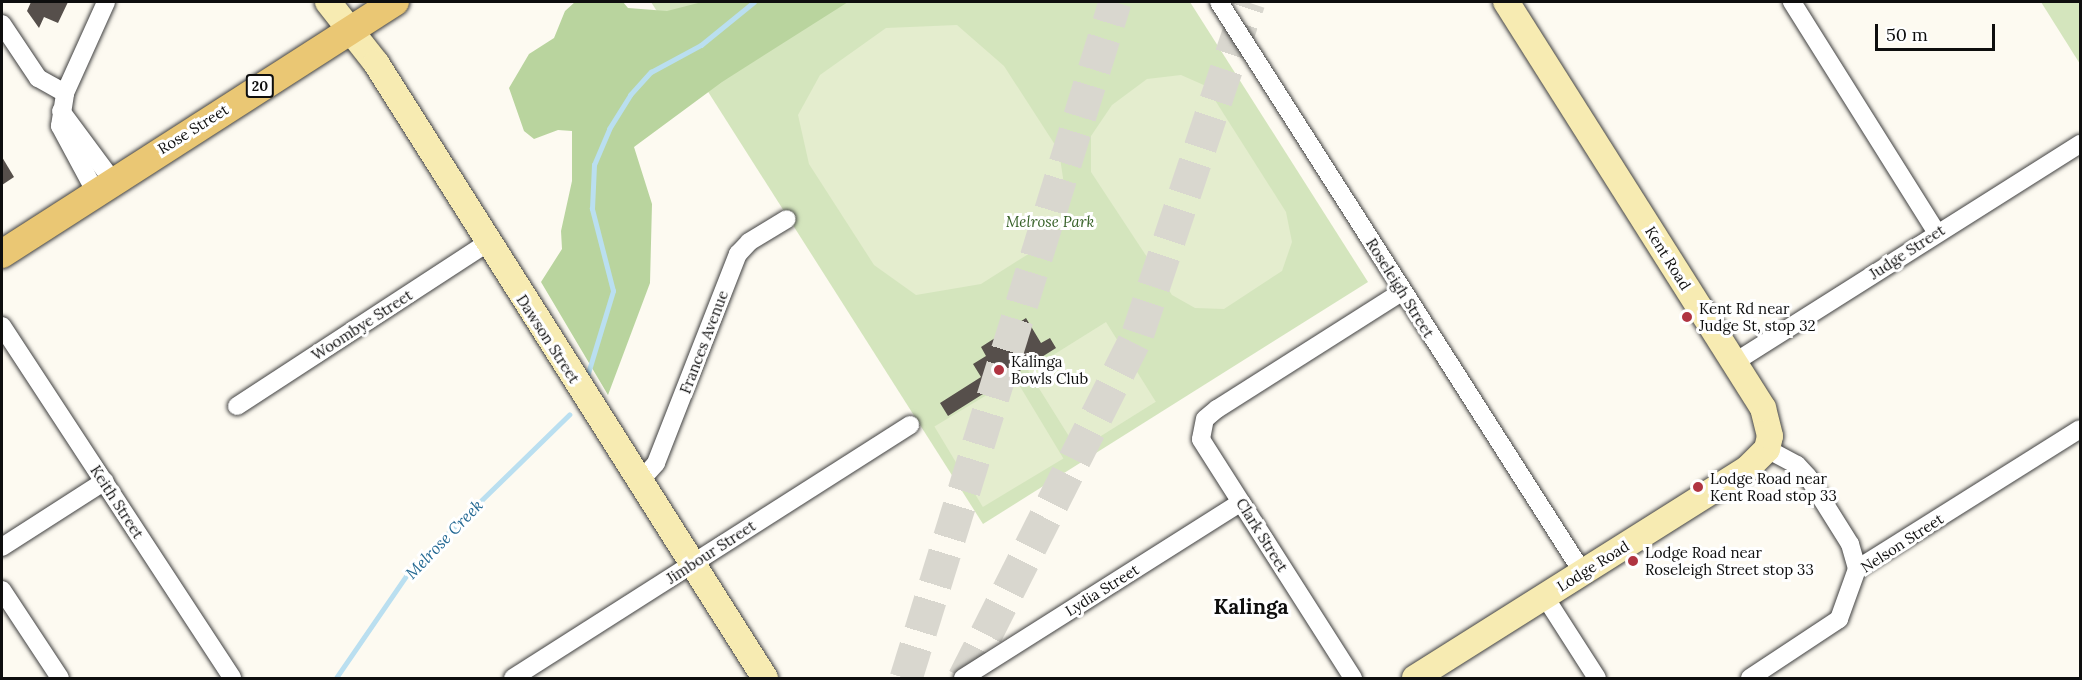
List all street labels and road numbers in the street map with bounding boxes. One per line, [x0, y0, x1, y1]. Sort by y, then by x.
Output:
road number: 20 [245, 75, 275, 97]
street label: Rose Street [154, 100, 232, 158]
street label: Judge Street [1866, 221, 1948, 283]
street label: Kent Road [1641, 223, 1695, 293]
street label: Roseleigh Street [1362, 235, 1438, 341]
street label: Woombye Street [308, 286, 416, 364]
street label: Frances Avenue [676, 288, 732, 396]
street label: Dawson Street [513, 291, 583, 387]
street label: Keith Street [87, 462, 147, 542]
street label: Clark Street [1232, 495, 1292, 575]
street label: Nelson Street [1857, 510, 1947, 576]
street label: Jimbour Street [663, 516, 759, 588]
street label: Lodge Road [1554, 537, 1632, 595]
street label: Lydia Street [1062, 560, 1142, 620]

